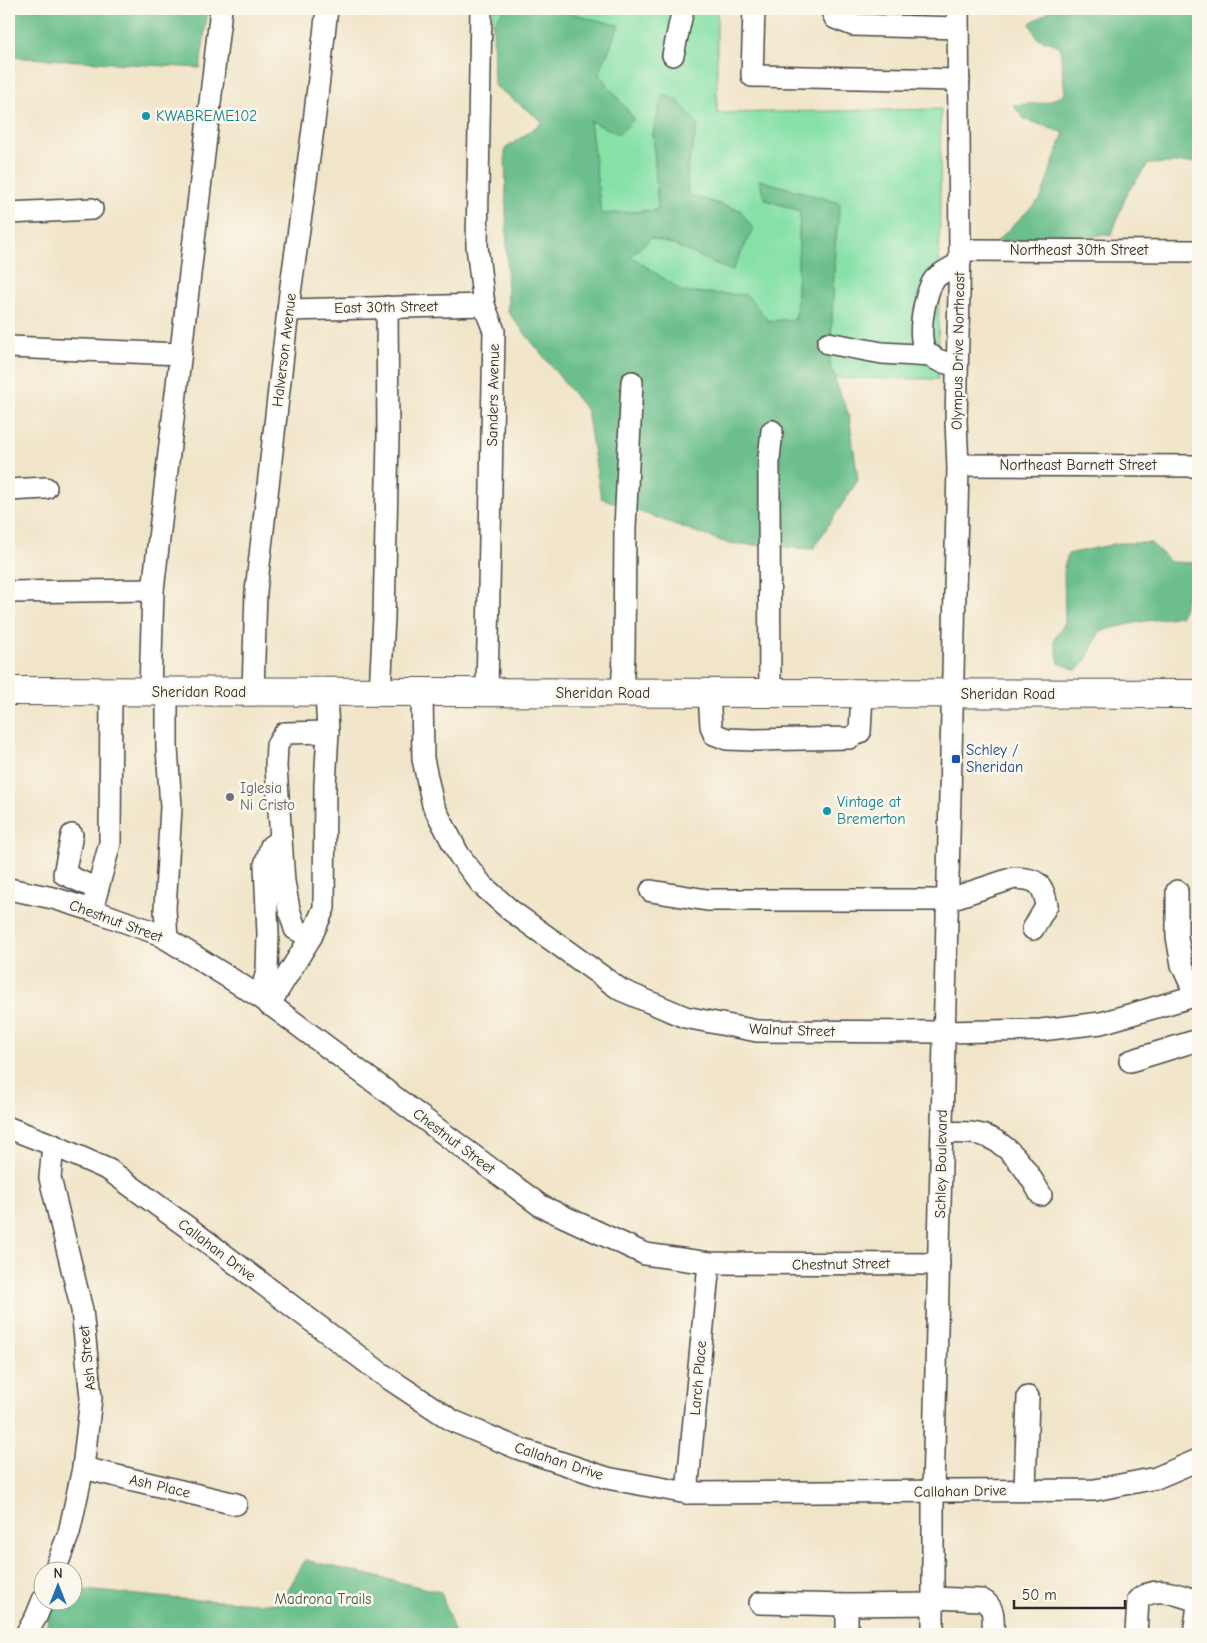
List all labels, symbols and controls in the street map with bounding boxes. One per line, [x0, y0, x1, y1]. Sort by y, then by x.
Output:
place label: KWABREME102 [156, 107, 257, 125]
marker: KWABREME102 [140, 110, 152, 122]
street label: Northeast 30th Street [1010, 241, 1149, 259]
street label: Olympus Drive Northeast [948, 271, 968, 430]
street label: Halverson Avenue [268, 292, 300, 408]
street label: East 30th Street [334, 297, 439, 317]
street label: Sanders Avenue [483, 343, 503, 446]
street label: Northeast Barnett Street [1000, 456, 1157, 474]
street label: Sheridan Road [152, 683, 246, 701]
street label: Sheridan Road [556, 684, 650, 702]
street label: Sheridan Road [961, 685, 1055, 703]
place label: Schley / Sheridan [966, 741, 1023, 776]
marker: Schley / Sheridan [950, 753, 962, 765]
place label: Iglesia Ni Cristo [240, 779, 295, 814]
marker: Iglesia Ni Cristo [224, 791, 236, 803]
place label: Vintage at Bremerton [837, 793, 905, 828]
marker: Vintage at Bremerton [821, 805, 833, 817]
street label: Chestnut Street [67, 896, 166, 946]
street label: Walnut Street [749, 1020, 836, 1041]
street label: Chestnut Street [409, 1104, 499, 1178]
street label: Schley Boulevard [931, 1109, 951, 1219]
street label: Callahan Drive [175, 1215, 260, 1285]
street label: Chestnut Street [792, 1254, 891, 1274]
street label: Ash Street [75, 1324, 99, 1392]
street label: Larch Place [686, 1339, 710, 1416]
street label: Callahan Drive [512, 1438, 606, 1484]
street label: Ash Place [128, 1470, 193, 1502]
street label: Callahan Drive [914, 1481, 1007, 1501]
north arrow [32, 1560, 82, 1610]
text: N [53, 1565, 63, 1582]
scale bar [1014, 1578, 1126, 1610]
text: 50 m [1022, 1586, 1057, 1604]
park label: Madrona Trails [274, 1590, 372, 1608]

